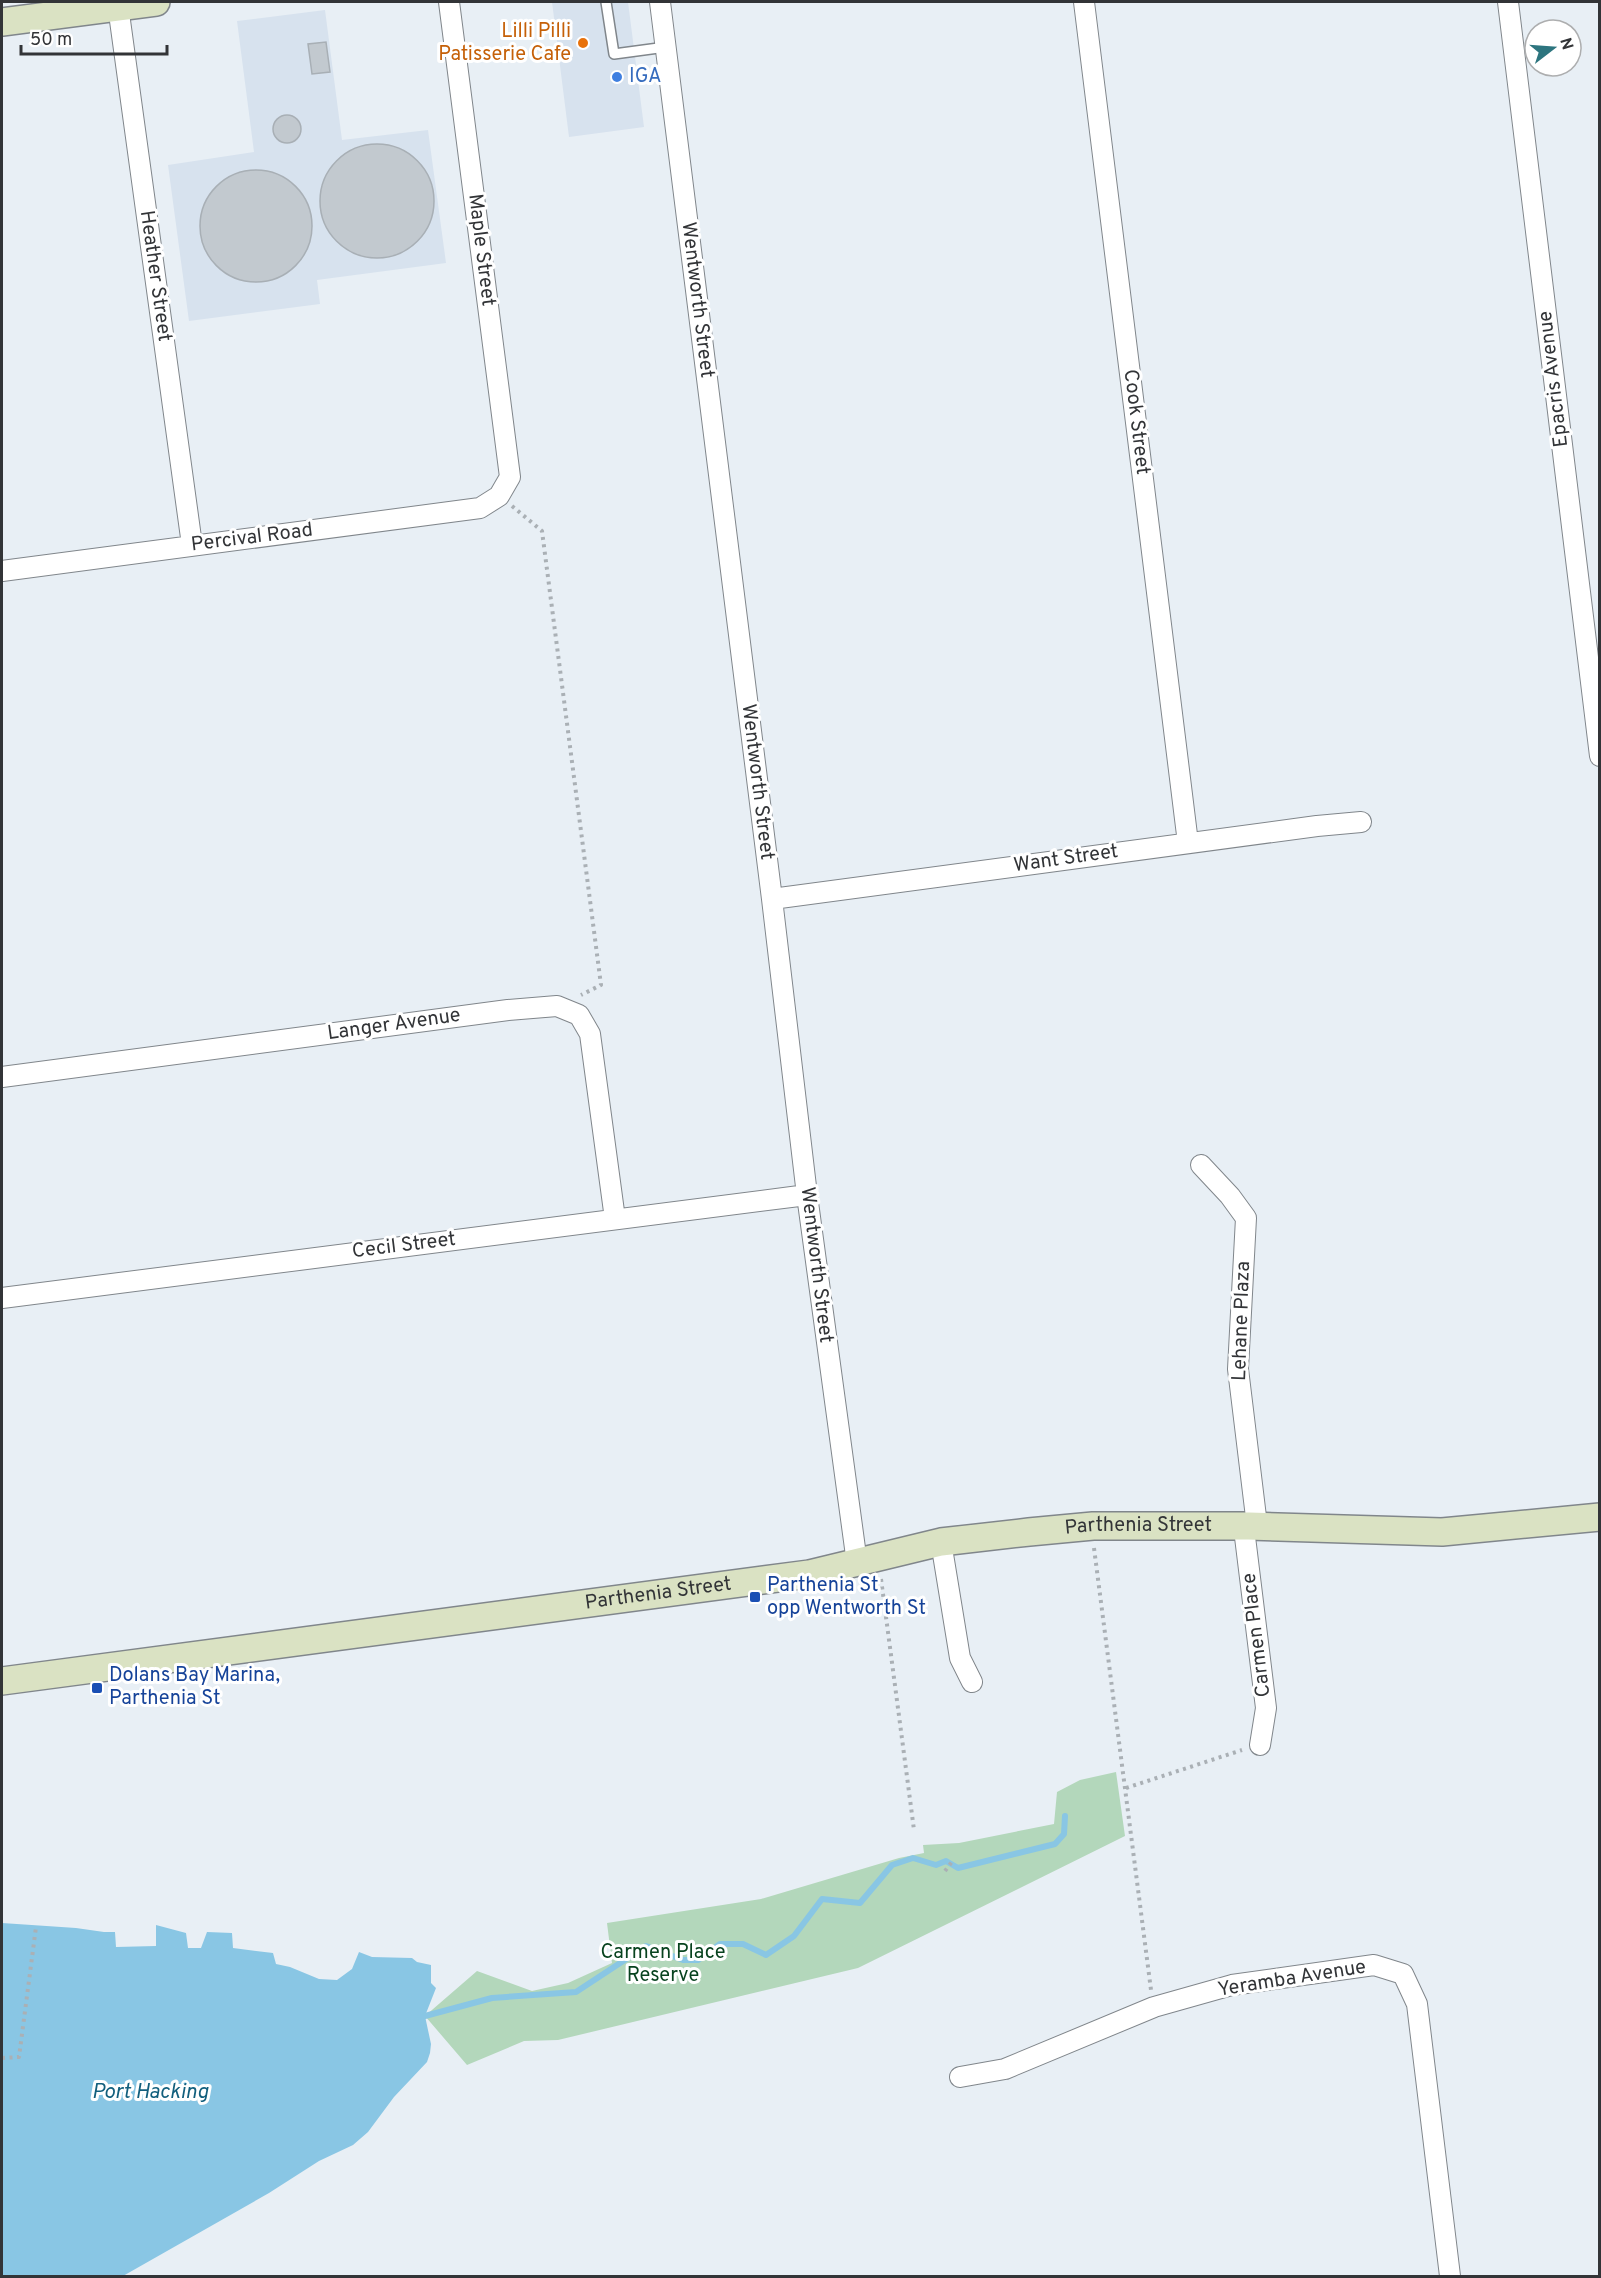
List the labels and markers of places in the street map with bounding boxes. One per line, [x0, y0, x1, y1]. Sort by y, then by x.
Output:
place label: Lilli Pilli Patisserie Cafe [438, 19, 571, 68]
marker: Lilli Pilli Patisserie Cafe [576, 36, 590, 50]
place label: IGA [629, 64, 662, 90]
marker: IGA [610, 70, 624, 84]
place label: Parthenia St opp Wentworth St [767, 1573, 926, 1622]
marker: Parthenia St opp Wentworth St [748, 1590, 762, 1604]
place label: Dolans Bay Marina, Parthenia St [109, 1663, 280, 1712]
marker: Dolans Bay Marina, Parthenia St [90, 1681, 104, 1695]

